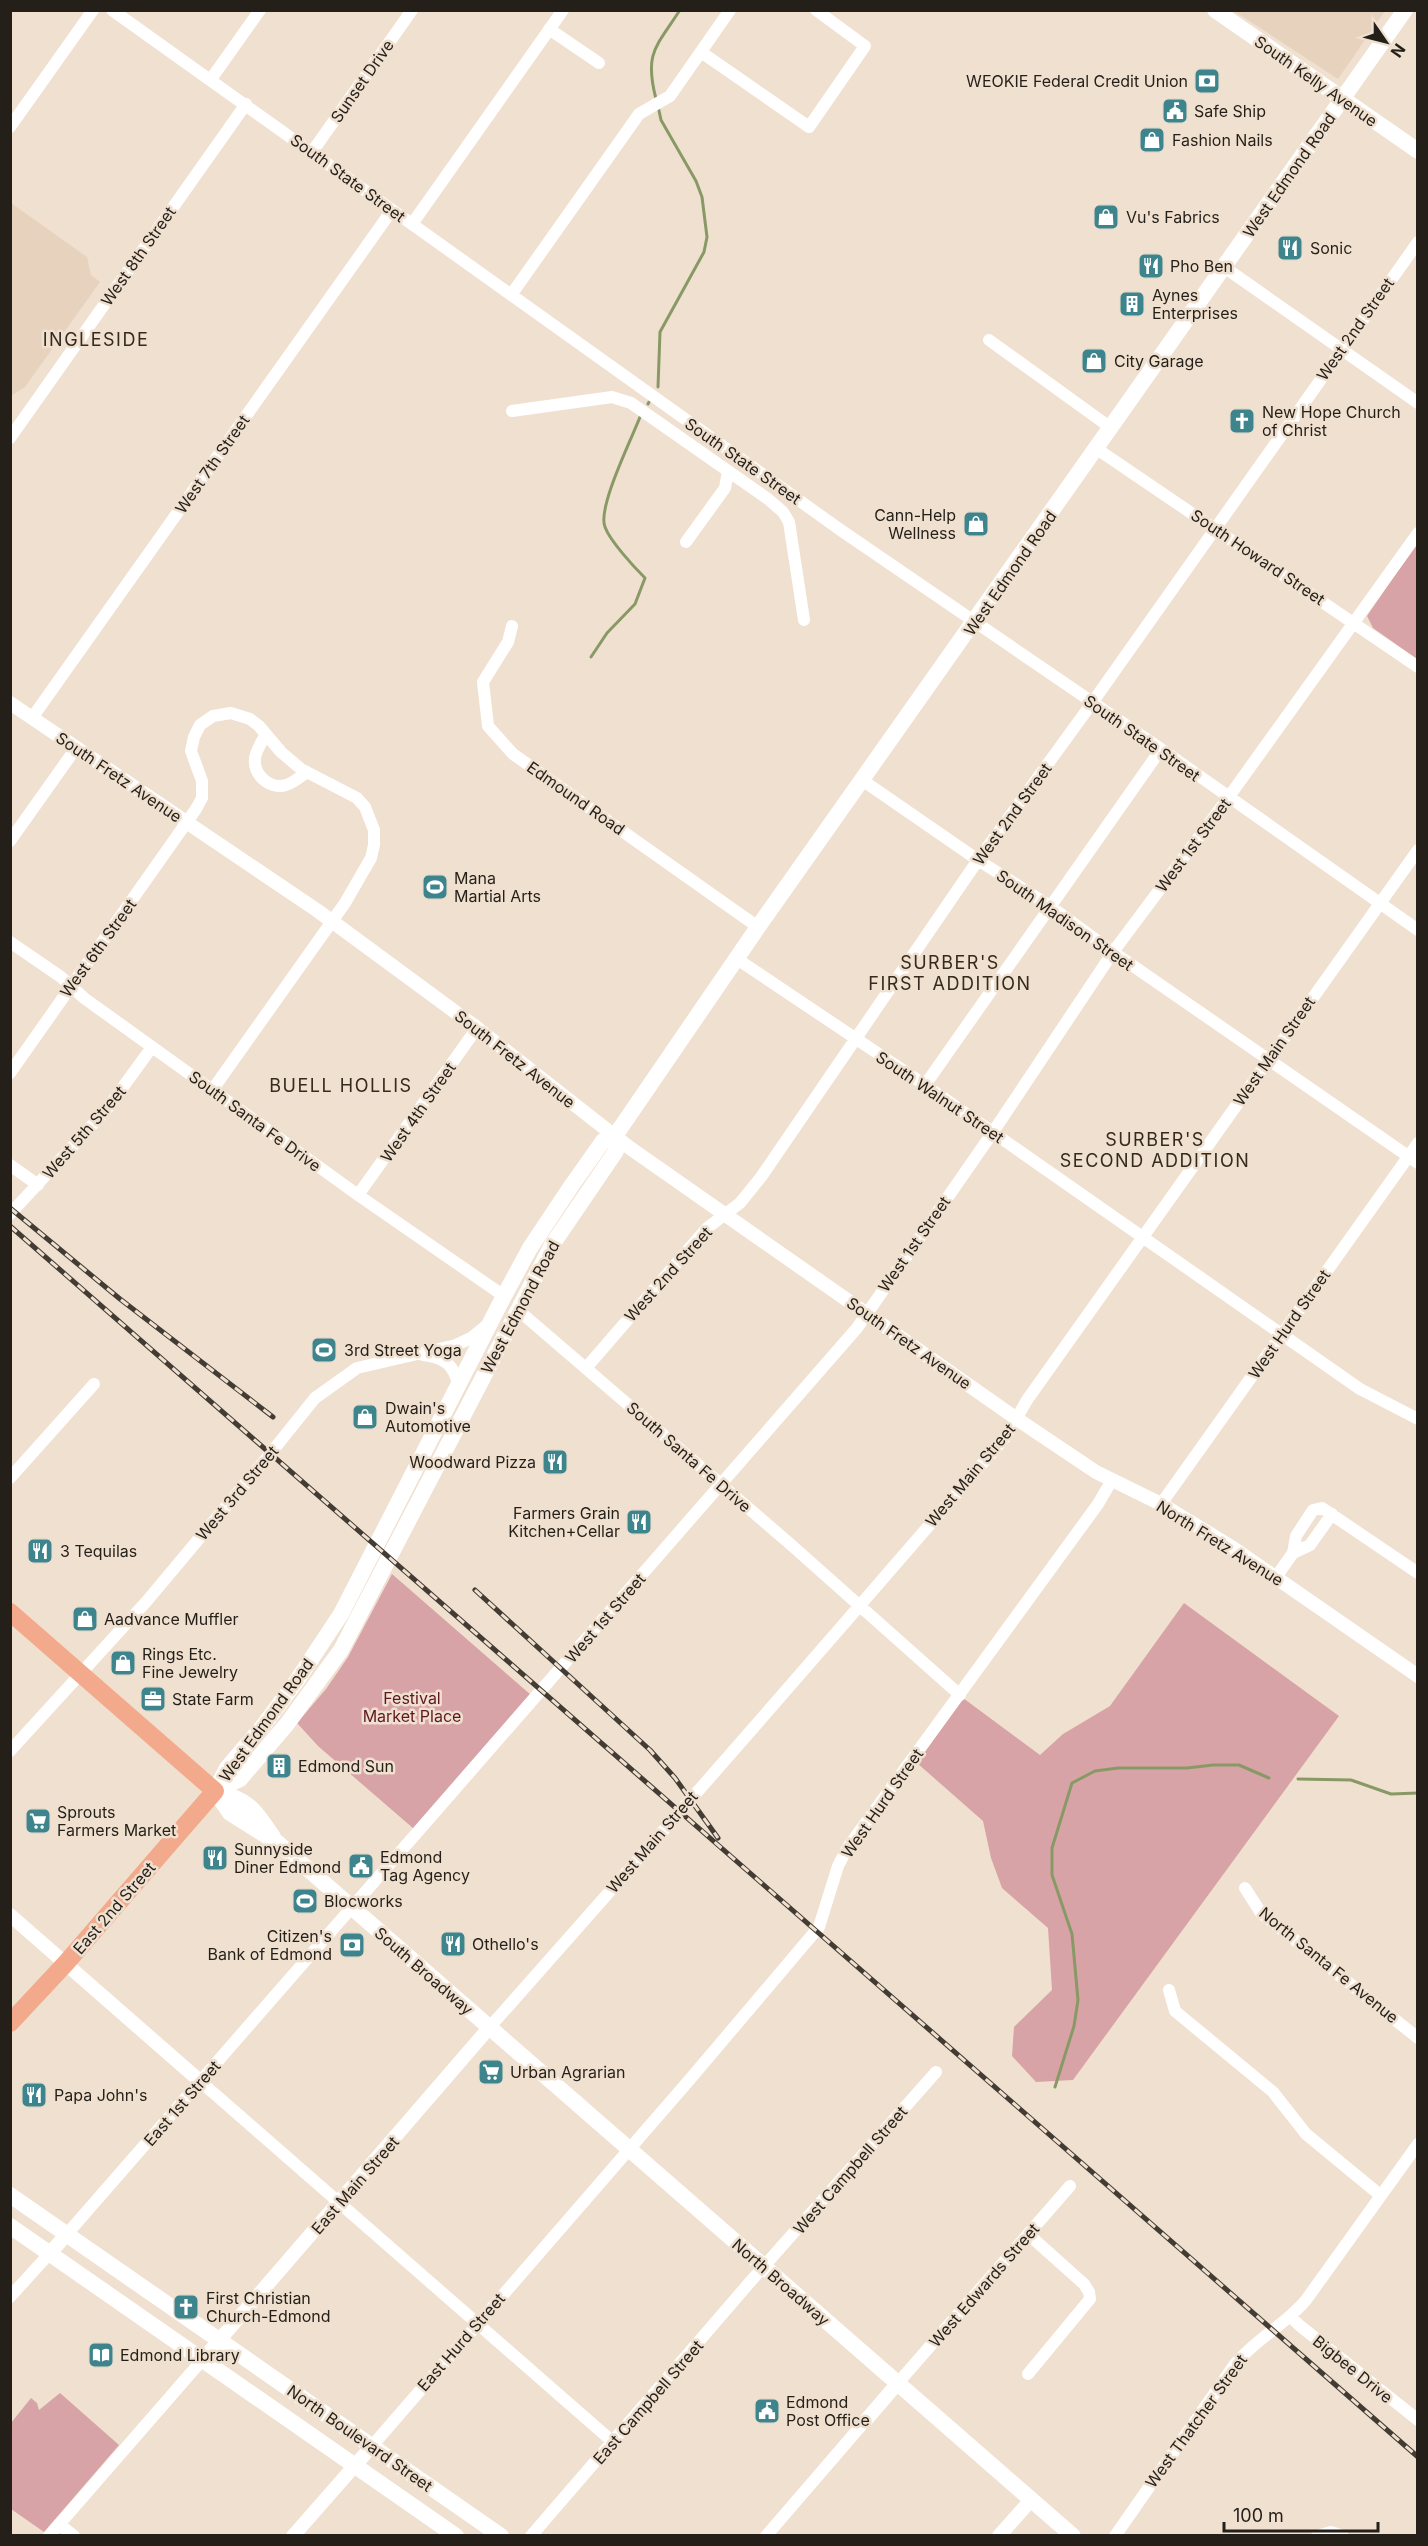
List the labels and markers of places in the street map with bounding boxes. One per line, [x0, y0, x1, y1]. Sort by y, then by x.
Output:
bank icon: WEOKIE Federal Credit Union [1192, 66, 1222, 96]
place label: WEOKIE Federal Credit Union [966, 71, 1188, 91]
public building icon: Safe Ship [1160, 96, 1190, 126]
place label: Safe Ship [1194, 101, 1266, 121]
shop icon: Fashion Nails [1137, 125, 1167, 155]
place label: Fashion Nails [1172, 130, 1273, 150]
shop icon: Vu's Fabrics [1091, 202, 1121, 232]
place label: Vu's Fabrics [1126, 207, 1220, 227]
restaurant icon: Sonic [1275, 233, 1305, 263]
place label: Sonic [1310, 238, 1352, 258]
restaurant icon: Pho Ben [1136, 251, 1166, 281]
place label: Pho Ben [1170, 256, 1233, 276]
place label: Aynes Enterprises [1152, 285, 1238, 323]
building icon: Aynes Enterprises [1117, 289, 1147, 319]
shop icon: City Garage [1079, 346, 1109, 376]
place label: City Garage [1114, 351, 1204, 371]
place label: New Hope Church of Christ [1262, 402, 1401, 440]
church icon: New Hope Church of Christ [1227, 406, 1257, 436]
place label: Cann-Help Wellness [874, 505, 956, 543]
shop icon: Cann-Help Wellness [961, 509, 991, 539]
place label: Mana Martial Arts [454, 868, 541, 906]
sports icon: Mana Martial Arts [420, 872, 450, 902]
sports icon: 3rd Street Yoga [309, 1335, 339, 1365]
place label: 3rd Street Yoga [344, 1340, 462, 1360]
place label: Dwain's Automotive [385, 1398, 471, 1436]
shop icon: Dwain's Automotive [350, 1402, 380, 1432]
restaurant icon: Woodward Pizza [540, 1447, 570, 1477]
place label: Woodward Pizza [409, 1452, 536, 1472]
place label: Farmers Grain Kitchen+Cellar [508, 1503, 620, 1541]
restaurant icon: Farmers Grain Kitchen+Cellar [624, 1507, 654, 1537]
restaurant icon: 3 Tequilas [25, 1536, 55, 1566]
place label: 3 Tequilas [60, 1541, 137, 1561]
shop icon: Aadvance Muffler [70, 1604, 100, 1634]
place label: Aadvance Muffler [104, 1609, 239, 1629]
place label: Rings Etc. Fine Jewelry [142, 1644, 238, 1682]
shop icon: Rings Etc. Fine Jewelry [108, 1648, 138, 1678]
office icon: State Farm [138, 1684, 168, 1714]
place label: State Farm [172, 1689, 254, 1709]
building icon: Edmond Sun [264, 1751, 294, 1781]
place label: Edmond Sun [298, 1756, 394, 1776]
place label: Sprouts Farmers Market [57, 1802, 176, 1840]
supermarket icon: Sprouts Farmers Market [23, 1806, 53, 1836]
place label: Sunnyside Diner Edmond [234, 1839, 341, 1877]
restaurant icon: Sunnyside Diner Edmond [200, 1843, 230, 1873]
place label: Edmond Tag Agency [380, 1847, 470, 1885]
public building icon: Edmond Tag Agency [346, 1851, 376, 1881]
sports icon: Blocworks [290, 1886, 320, 1916]
place label: Blocworks [324, 1891, 403, 1911]
place label: Citizen's Bank of Edmond [208, 1926, 332, 1964]
restaurant icon: Othello's [438, 1929, 468, 1959]
bank icon: Citizen's Bank of Edmond [337, 1930, 367, 1960]
place label: Othello's [472, 1934, 539, 1954]
supermarket icon: Urban Agrarian [476, 2057, 506, 2087]
place label: Urban Agrarian [510, 2062, 626, 2082]
restaurant icon: Papa John's [19, 2080, 49, 2110]
place label: Papa John's [54, 2085, 148, 2105]
place label: First Christian Church-Edmond [206, 2288, 331, 2326]
church icon: First Christian Church-Edmond [171, 2292, 201, 2322]
library icon: Edmond Library [86, 2340, 116, 2370]
place label: Edmond Library [120, 2345, 240, 2365]
place label: Edmond Post Office [786, 2392, 870, 2430]
public building icon: Edmond Post Office [752, 2396, 782, 2426]

